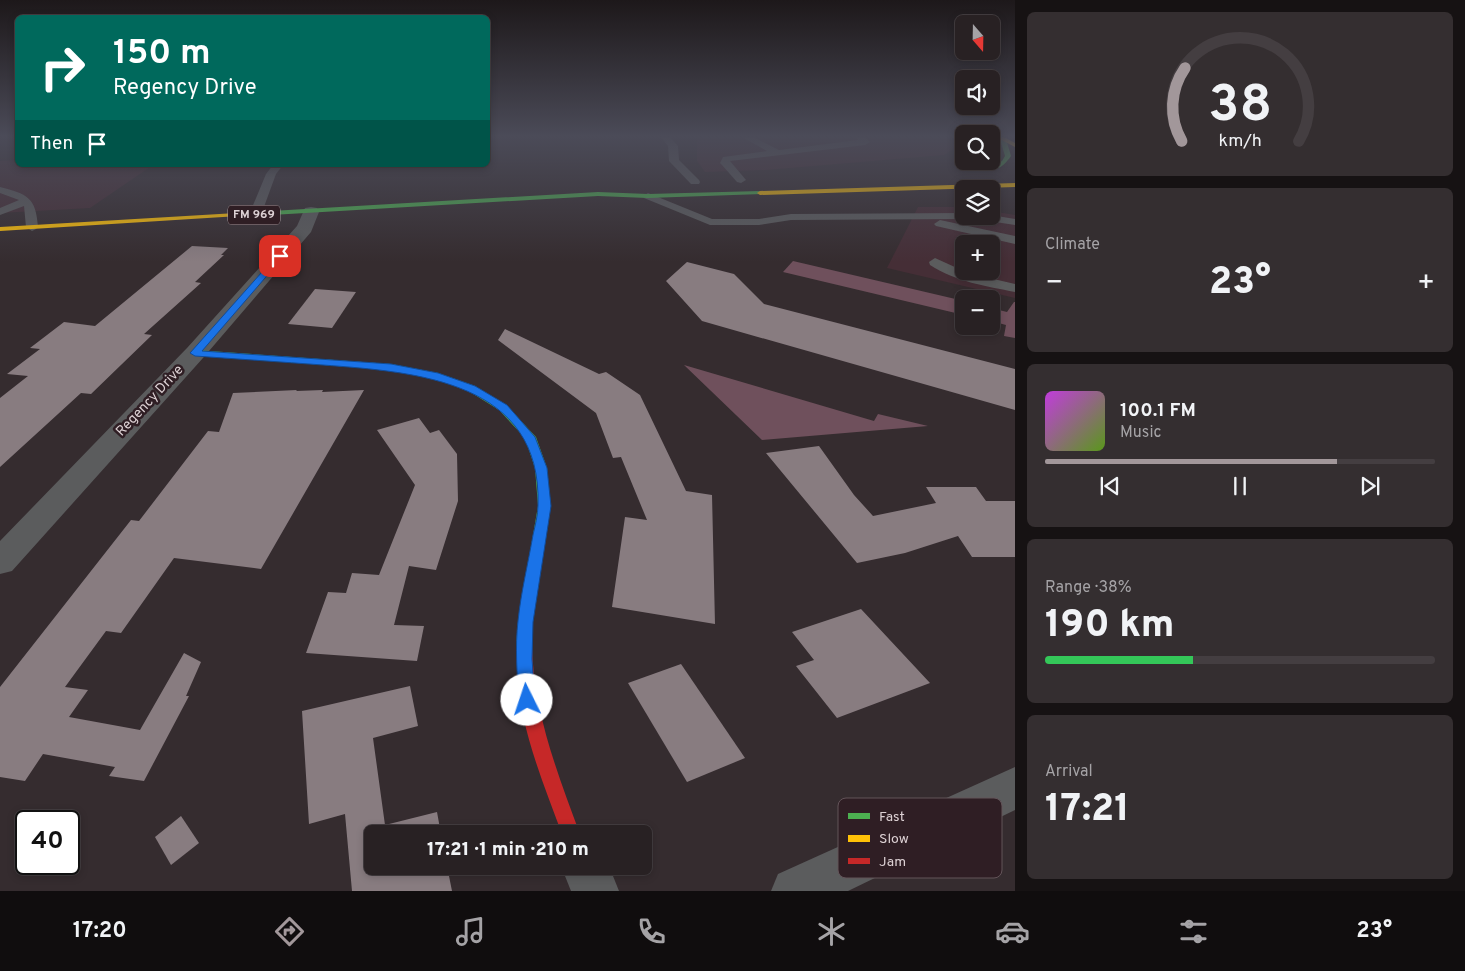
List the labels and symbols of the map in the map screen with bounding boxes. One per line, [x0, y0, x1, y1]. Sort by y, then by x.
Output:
north arrow [955, 15, 1000, 60]
road number: FM 969 [228, 206, 280, 224]
pin [259, 235, 301, 277]
street label: Regency Drive [113, 362, 187, 440]
position arrow [500, 673, 552, 725]
legend [838, 798, 1002, 878]
text: Fast [879, 809, 905, 826]
speed limit sign: 40 [15, 810, 80, 875]
text: Slow [879, 831, 909, 848]
text: Jam [879, 854, 906, 871]

